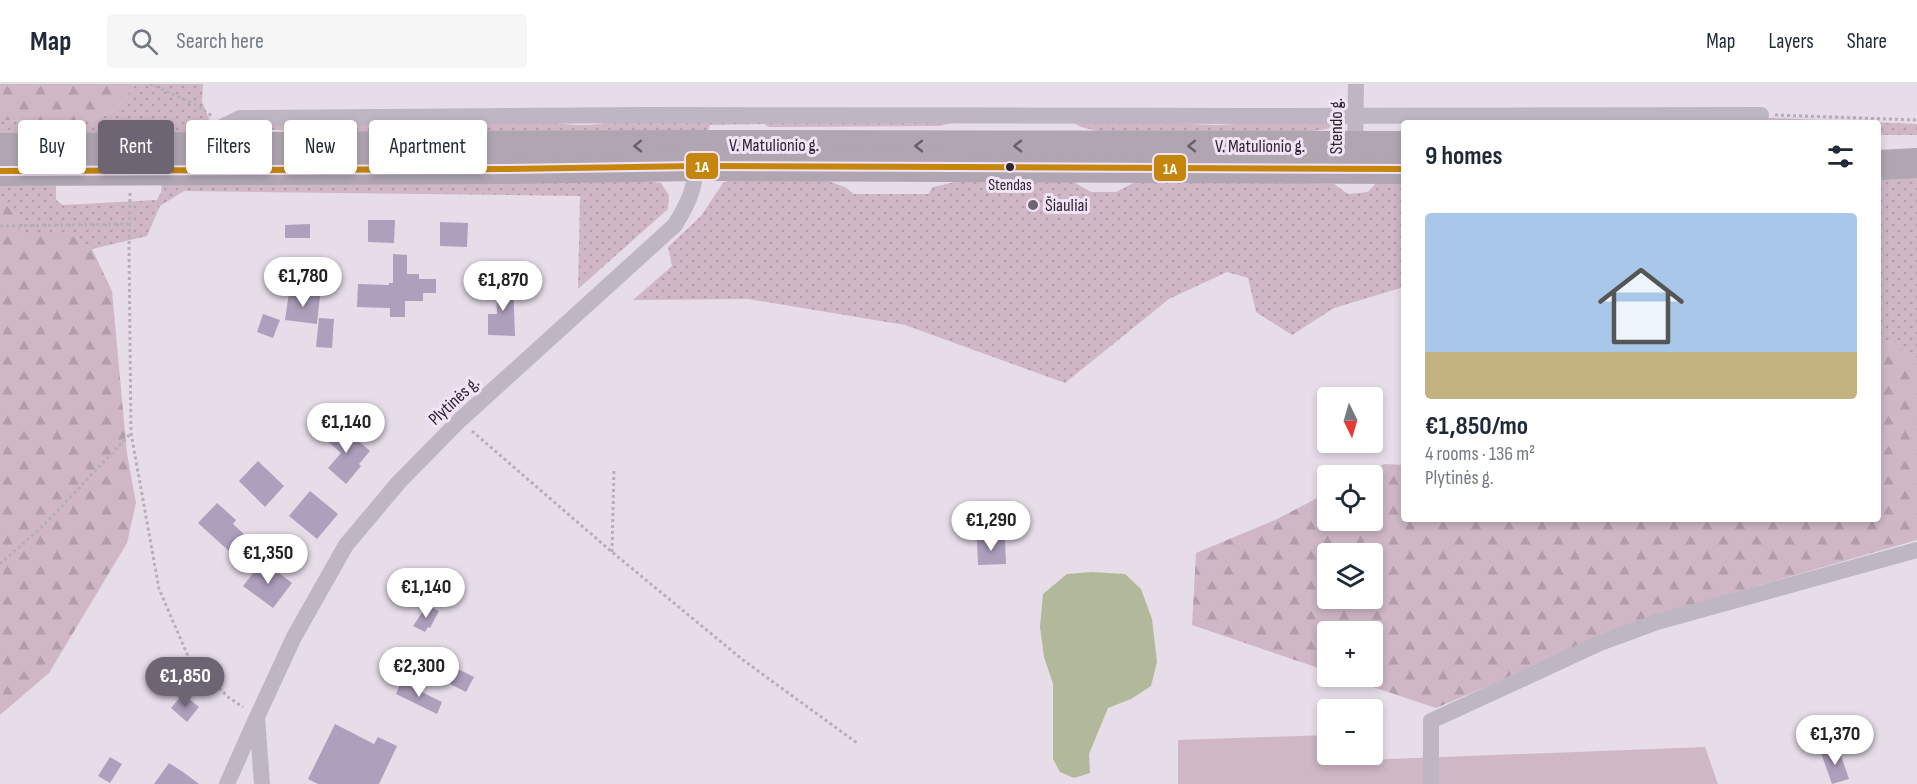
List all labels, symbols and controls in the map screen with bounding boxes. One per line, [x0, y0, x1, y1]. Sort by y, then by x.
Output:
search box [107, 14, 527, 68]
text: Map [30, 25, 71, 58]
icon: search [128, 25, 161, 58]
text: Search here [176, 28, 264, 55]
text: Map [1706, 29, 1735, 54]
text: Layers [1768, 29, 1814, 54]
text: Share [1847, 29, 1887, 54]
street label: Stendo g. [1326, 98, 1347, 154]
chip: Buy [18, 120, 86, 174]
chip: Rent [98, 120, 174, 174]
chip: Filters [186, 120, 272, 174]
chip: New [284, 120, 357, 174]
chip: Apartment [369, 120, 487, 174]
street label: V. Matulionio g. [729, 135, 819, 156]
street label: V. Matulionio g. [1215, 136, 1305, 157]
one-way arrow [633, 140, 642, 152]
one-way arrow [914, 140, 923, 152]
one-way arrow [1014, 140, 1023, 152]
one-way arrow [1187, 140, 1196, 152]
icon: filters [1824, 140, 1857, 173]
text: 9 homes [1425, 141, 1503, 172]
line badge: 1A [685, 152, 719, 180]
line badge: 1A [1153, 154, 1187, 182]
text: 1A [695, 158, 709, 177]
text: 1A [1163, 160, 1177, 179]
marker: Stendas [1004, 161, 1016, 173]
place label: Stendas [988, 176, 1032, 195]
place label: Šiauliai [1045, 195, 1088, 216]
marker: Šiauliai [1026, 198, 1040, 212]
icon: home [1587, 252, 1695, 360]
pin: €1,780 [254, 257, 352, 308]
pin: €1,870 [454, 261, 552, 312]
text: €1,780 [278, 264, 328, 288]
text: €1,870 [477, 268, 529, 292]
street label: Plytinės g. [424, 372, 484, 430]
north arrow [1317, 387, 1383, 453]
map controls [1317, 387, 1383, 765]
pin: €1,140 [297, 403, 395, 454]
text: €1,140 [321, 410, 371, 434]
text: €1,850/mo [1425, 411, 1528, 442]
text: 4 rooms · 136 m² [1425, 442, 1535, 466]
button: locate [1317, 465, 1383, 531]
text: Plytinės g. [1425, 466, 1494, 490]
pin: €1,290 [942, 501, 1040, 552]
text: €1,290 [965, 508, 1017, 532]
pin: €1,350 [219, 534, 317, 585]
text: €1,350 [243, 541, 293, 565]
button: layers [1317, 543, 1383, 609]
pin: €1,140 [377, 568, 475, 619]
text: €1,140 [401, 575, 451, 599]
button: + [1317, 621, 1383, 687]
pin: €2,300 [370, 647, 468, 698]
text: €2,300 [393, 654, 445, 678]
pin: €1,850 [136, 657, 234, 708]
text: €1,850 [159, 664, 211, 688]
button: − [1317, 699, 1383, 765]
pin: €1,370 [1786, 715, 1884, 766]
text: €1,370 [1810, 722, 1860, 746]

